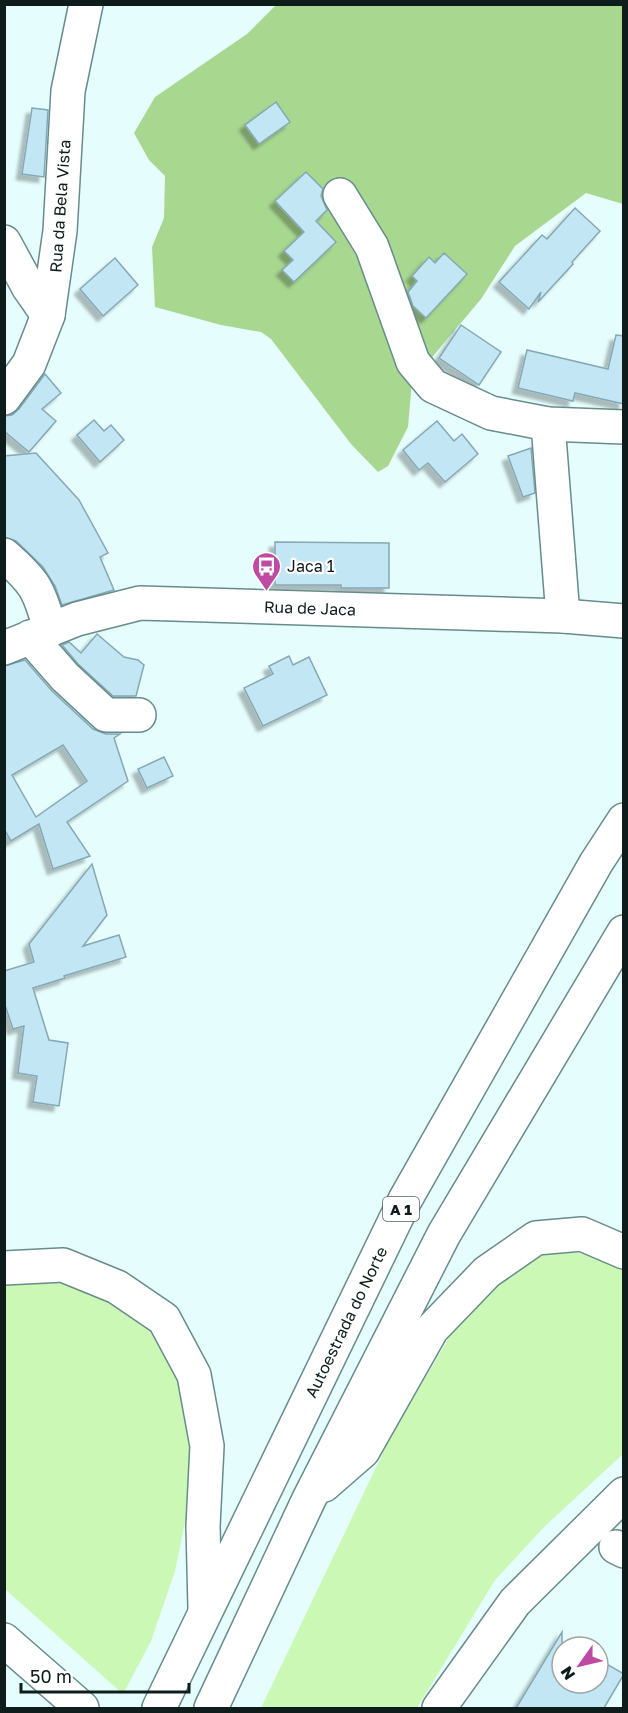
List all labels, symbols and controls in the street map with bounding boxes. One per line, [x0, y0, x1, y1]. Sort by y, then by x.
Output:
street label: Rua da Bela Vista [45, 139, 75, 273]
bus stop icon: Jaca 1 [250, 550, 282, 592]
place label: Jaca 1 [287, 556, 335, 576]
street label: Rua de Jaca [264, 596, 356, 620]
road number: A 1 [383, 1197, 419, 1221]
street label: Autoestrada do Norte [301, 1243, 391, 1401]
north arrow [550, 1635, 610, 1695]
scale bar [21, 1656, 189, 1694]
text: N [556, 1663, 579, 1684]
text: 50 m [30, 1665, 72, 1687]

